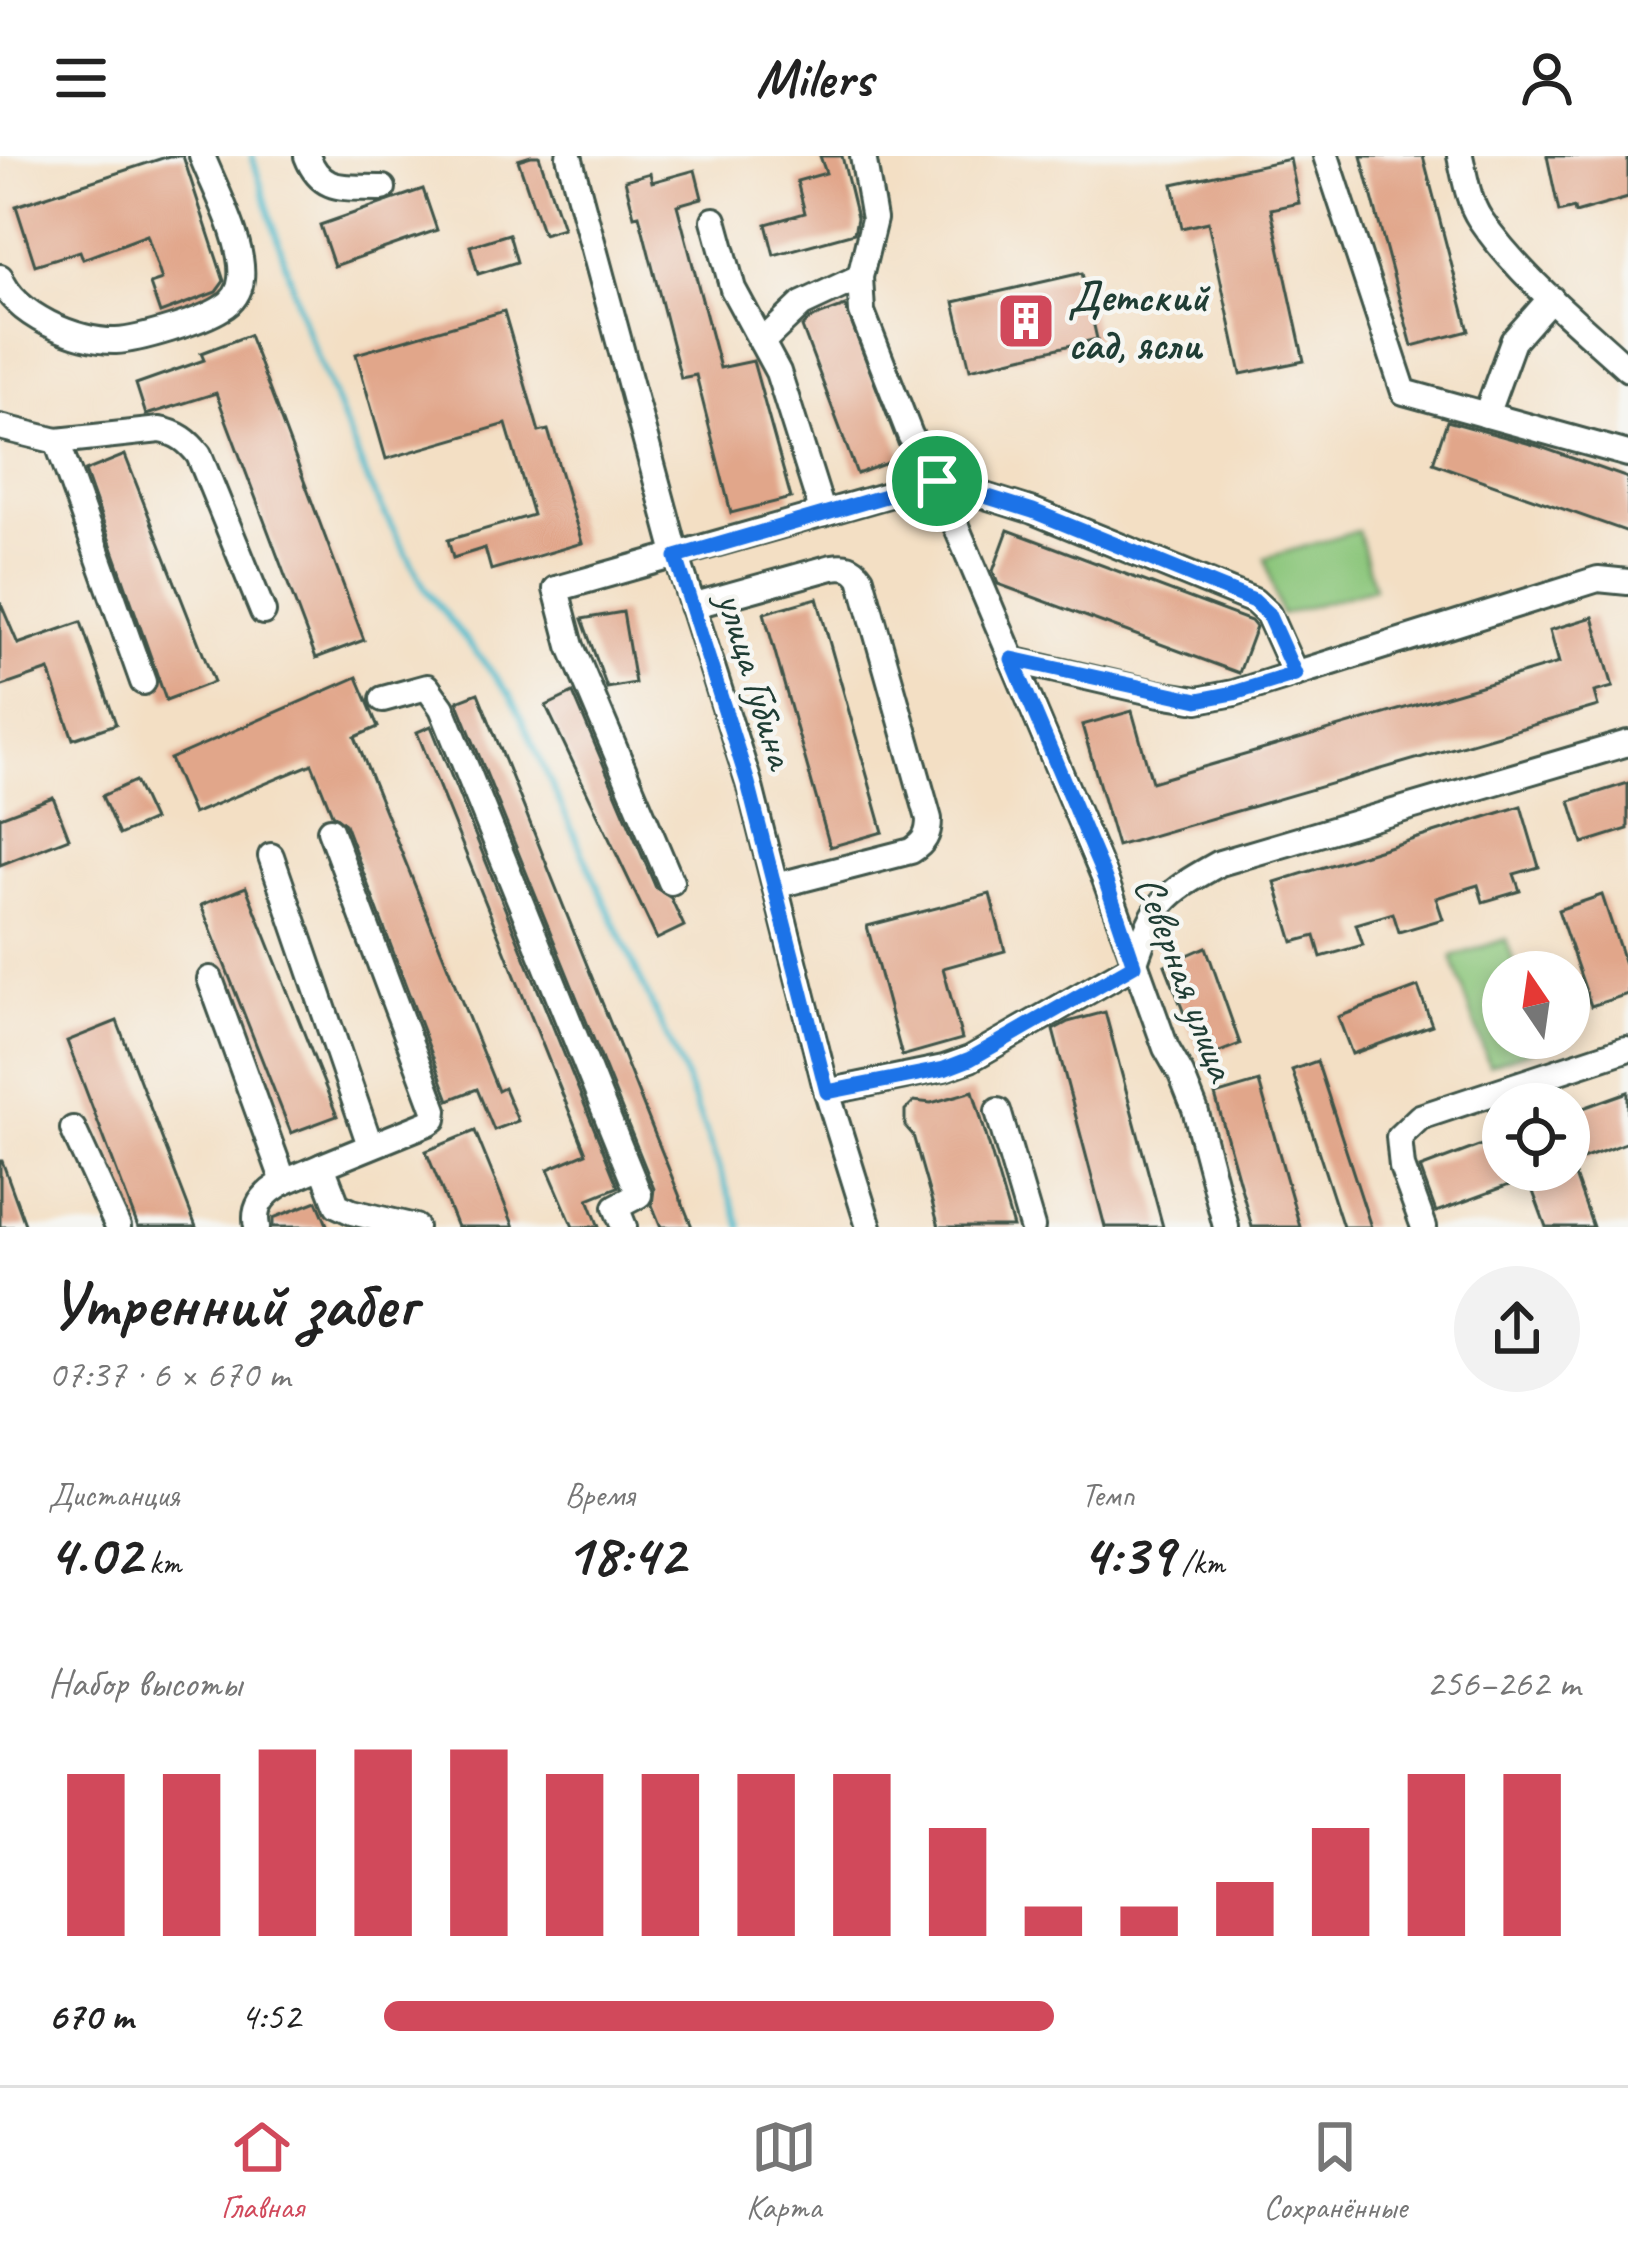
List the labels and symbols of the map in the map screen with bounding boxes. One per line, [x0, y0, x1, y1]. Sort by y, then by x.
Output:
place label: Детский сад, ясли [1068, 271, 1211, 372]
building icon: Детский сад, ясли [995, 290, 1057, 352]
pin [886, 430, 988, 532]
street label: улица Губина [703, 583, 809, 778]
street label: Северная улица [1122, 868, 1249, 1090]
north arrow [1482, 951, 1590, 1059]

